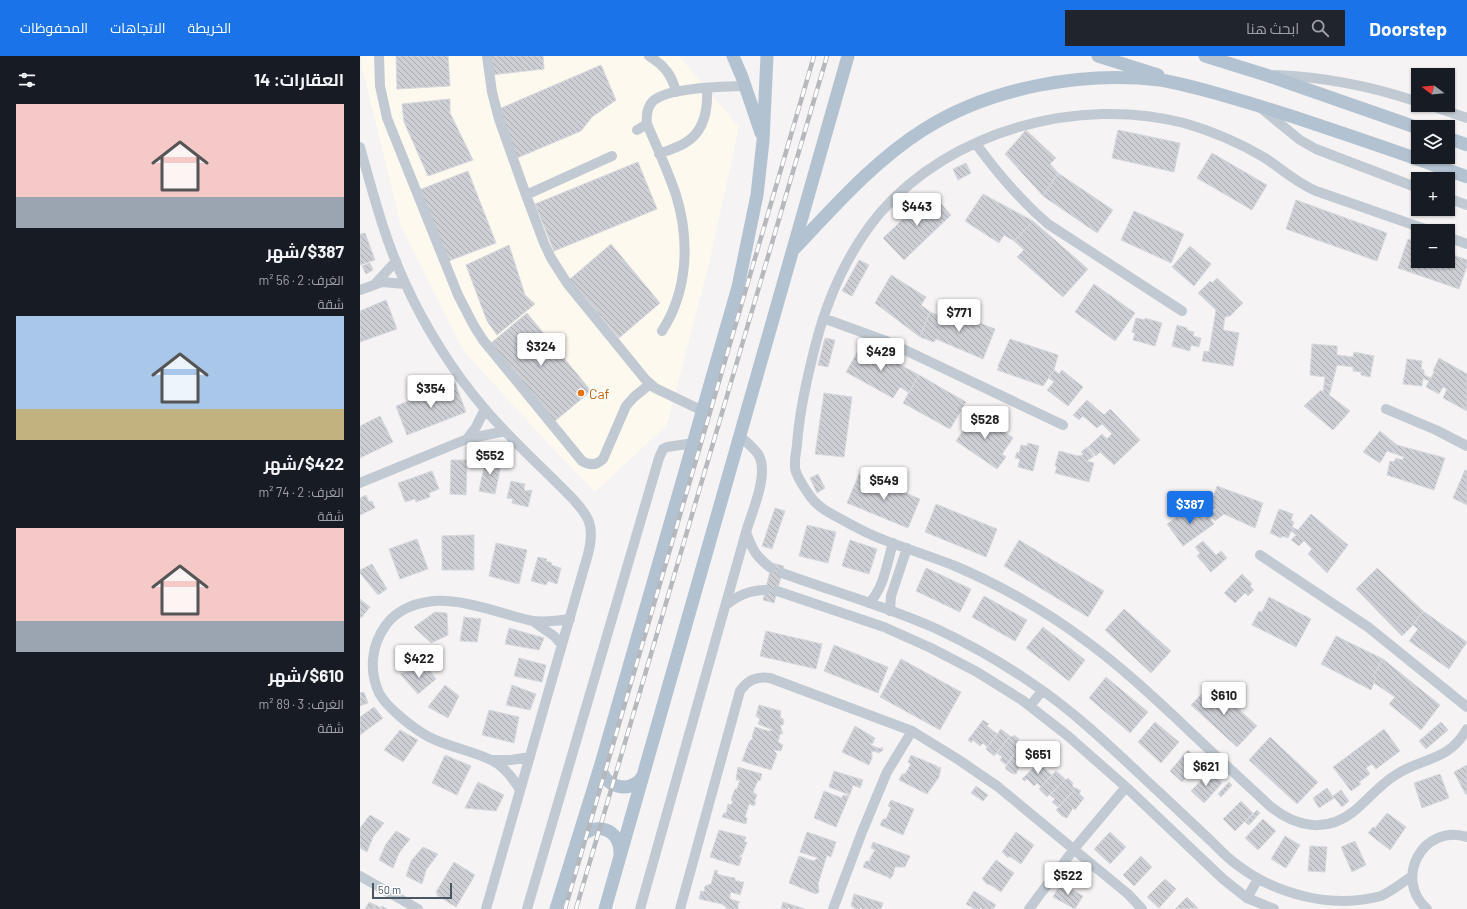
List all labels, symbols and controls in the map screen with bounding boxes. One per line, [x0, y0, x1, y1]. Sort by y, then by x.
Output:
search box [1065, 10, 1345, 46]
icon: search [1309, 17, 1331, 39]
text: Doorstep [1369, 17, 1447, 40]
text: المحفوظات [20, 19, 88, 36]
text: الاتجاهات [110, 19, 166, 36]
text: الخريطة [188, 19, 231, 36]
text: ابحث هنا [1246, 19, 1299, 37]
north arrow [1411, 68, 1455, 112]
map controls [1411, 68, 1455, 268]
icon: filters [16, 69, 38, 91]
text: العقارات: 14 [254, 69, 344, 89]
button: layers [1411, 120, 1455, 164]
icon: home [144, 130, 216, 202]
button: + [1411, 172, 1455, 216]
pin: $443 [893, 193, 941, 227]
text: $443 [902, 198, 932, 214]
button: − [1411, 224, 1455, 268]
text: $387/شهر [266, 241, 344, 261]
text: الغرف: 2 · 56 m² [258, 272, 344, 288]
text: شقة [317, 296, 344, 312]
pin: $771 [935, 299, 983, 333]
text: $771 [946, 304, 972, 320]
pin: $324 [517, 333, 565, 367]
text: $324 [526, 338, 556, 354]
pin: $429 [857, 338, 905, 372]
icon: home [144, 342, 216, 414]
text: $429 [866, 343, 896, 359]
pin: $354 [407, 375, 455, 409]
text: $354 [416, 380, 446, 396]
place label: Caf [589, 385, 609, 402]
marker: Caf [576, 388, 586, 398]
pin: $528 [961, 406, 1009, 440]
text: $528 [971, 411, 999, 427]
pin: $552 [466, 442, 514, 476]
text: $552 [476, 447, 504, 463]
text: $422/شهر [264, 453, 344, 473]
pin: $549 [860, 467, 908, 501]
text: $549 [869, 472, 899, 488]
text: الغرف: 2 · 74 m² [258, 484, 344, 500]
pin: $387 [1166, 491, 1214, 525]
text: $387 [1176, 496, 1204, 512]
text: شقة [317, 508, 344, 524]
icon: home [144, 554, 216, 626]
pin: $422 [395, 645, 443, 679]
text: $422 [404, 650, 434, 666]
text: $610/شهر [268, 665, 344, 685]
pin: $610 [1200, 682, 1248, 716]
text: $610 [1211, 687, 1237, 703]
text: الغرف: 3 · 89 m² [259, 696, 344, 712]
text: شقة [317, 720, 344, 736]
pin: $651 [1014, 741, 1062, 775]
text: $651 [1025, 746, 1051, 762]
pin: $621 [1182, 753, 1230, 787]
text: $621 [1193, 758, 1219, 774]
pin: $522 [1044, 862, 1092, 896]
text: $522 [1053, 867, 1083, 883]
scale bar [372, 881, 452, 900]
text: 50 m [378, 883, 401, 896]

